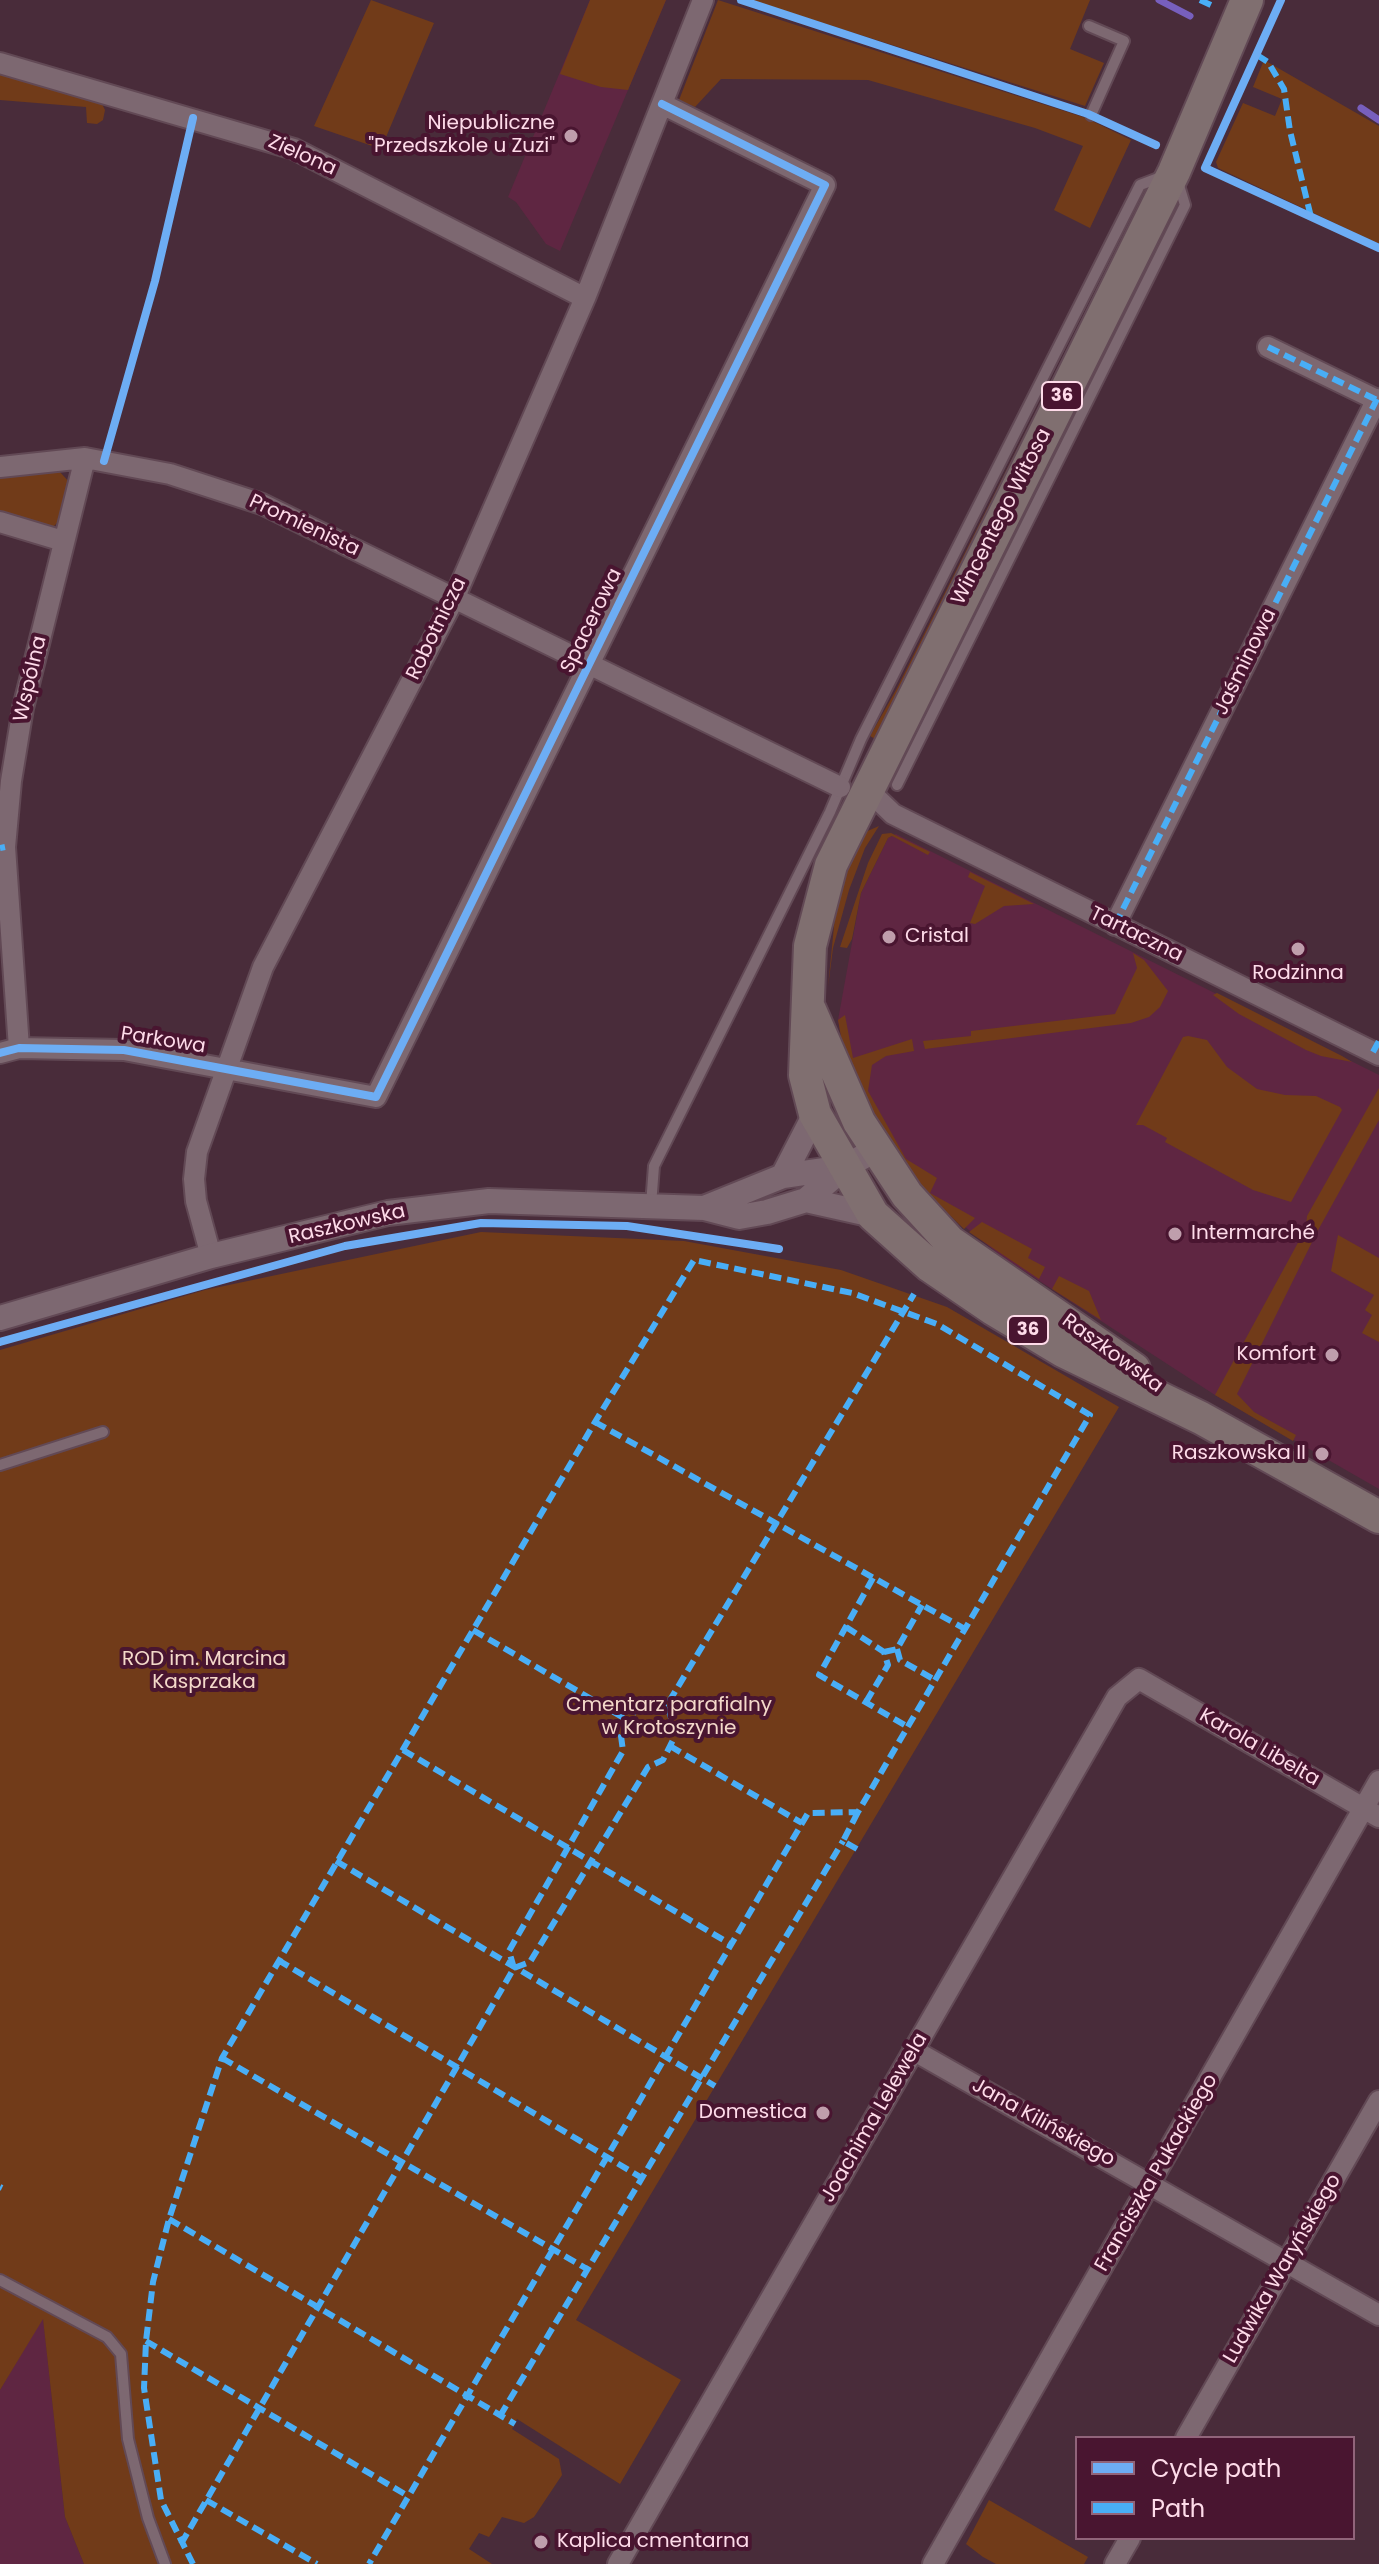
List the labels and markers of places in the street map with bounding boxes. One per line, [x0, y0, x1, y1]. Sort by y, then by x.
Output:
place label: Niepubliczne "Przedszkole u Zuzi" [368, 112, 555, 159]
marker: Niepubliczne "Przedszkole u Zuzi" [562, 127, 580, 145]
place label: Cristal [905, 925, 969, 949]
marker: Cristal [880, 928, 898, 946]
marker: Rodzinna [1289, 940, 1307, 958]
place label: Rodzinna [1252, 962, 1344, 986]
place label: Intermarché [1191, 1222, 1315, 1246]
marker: Intermarché [1166, 1225, 1184, 1243]
place label: Komfort [1237, 1343, 1316, 1367]
marker: Komfort [1323, 1346, 1341, 1364]
place label: Raszkowska II [1172, 1442, 1306, 1466]
marker: Raszkowska II [1313, 1445, 1331, 1463]
place label: Domestica [699, 2101, 807, 2125]
marker: Domestica [814, 2104, 832, 2122]
place label: Kaplica cmentarna [557, 2530, 749, 2554]
marker: Kaplica cmentarna [532, 2533, 550, 2551]

